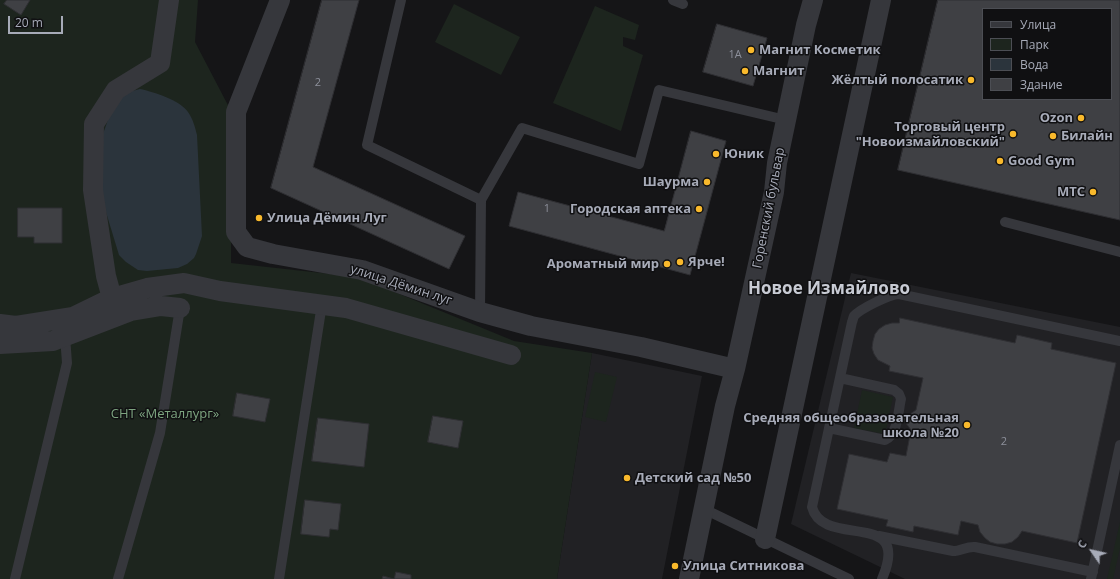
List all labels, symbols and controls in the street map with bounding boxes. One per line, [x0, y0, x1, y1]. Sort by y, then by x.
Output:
scale bar [10, 8, 65, 34]
legend [982, 8, 1112, 100]
text: 20 m [15, 14, 43, 31]
text: Улица [1020, 16, 1056, 33]
text: Парк [1020, 36, 1049, 53]
place label: Магнит Косметик [759, 42, 881, 58]
marker: Магнит Косметик [746, 45, 756, 55]
house number: 1А [728, 48, 742, 62]
text: Вода [1020, 56, 1049, 73]
place label: Магнит [753, 63, 804, 79]
marker: Магнит [740, 66, 750, 76]
place label: Жёлтый полосатик [832, 72, 963, 88]
marker: Жёлтый полосатик [966, 75, 976, 85]
house number: 2 [315, 76, 321, 90]
text: Здание [1020, 76, 1063, 93]
place label: Ozon [1040, 110, 1073, 126]
marker: Ozon [1076, 113, 1086, 123]
place label: Торговый центр "Новоизмайловский" [856, 119, 1005, 150]
place label: Билайн [1061, 128, 1113, 144]
marker: Торговый центр "Новоизмайловский" [1008, 129, 1018, 139]
marker: Билайн [1048, 131, 1058, 141]
place label: Юник [724, 146, 764, 162]
street label: Горенский бульвар [750, 146, 788, 270]
marker: Юник [711, 149, 721, 159]
place label: Good Gym [1008, 153, 1075, 169]
marker: Good Gym [995, 156, 1005, 166]
place label: Шаурма [643, 174, 699, 190]
marker: Шаурма [702, 177, 712, 187]
place label: МТС [1057, 184, 1085, 200]
marker: МТС [1088, 187, 1098, 197]
place label: Городская аптека [570, 201, 691, 217]
house number: 1 [544, 202, 550, 216]
marker: Городская аптека [694, 204, 704, 214]
place label: Улица Дёмин Луг [267, 210, 387, 226]
marker: Улица Дёмин Луг [254, 213, 264, 223]
place label: Ярче! [688, 254, 725, 270]
place label: Ароматный мир [547, 256, 659, 272]
marker: Ярче! [675, 257, 685, 267]
marker: Ароматный мир [662, 259, 672, 269]
street label: улица Дёмин луг [348, 261, 454, 309]
district label: Новое Измайлово [748, 279, 910, 299]
park label: СНТ «Металлург» [111, 406, 219, 422]
place label: Средняя общеобразовательная школа №20 [743, 410, 959, 441]
marker: Средняя общеобразовательная школа №20 [962, 420, 972, 430]
house number: 2 [1001, 435, 1007, 449]
place label: Детский сад №50 [635, 470, 751, 486]
marker: Детский сад №50 [622, 473, 632, 483]
north arrow [1072, 531, 1112, 571]
text: С [1073, 537, 1090, 551]
place label: Улица Ситникова [683, 558, 804, 574]
marker: Улица Ситникова [670, 561, 680, 571]

